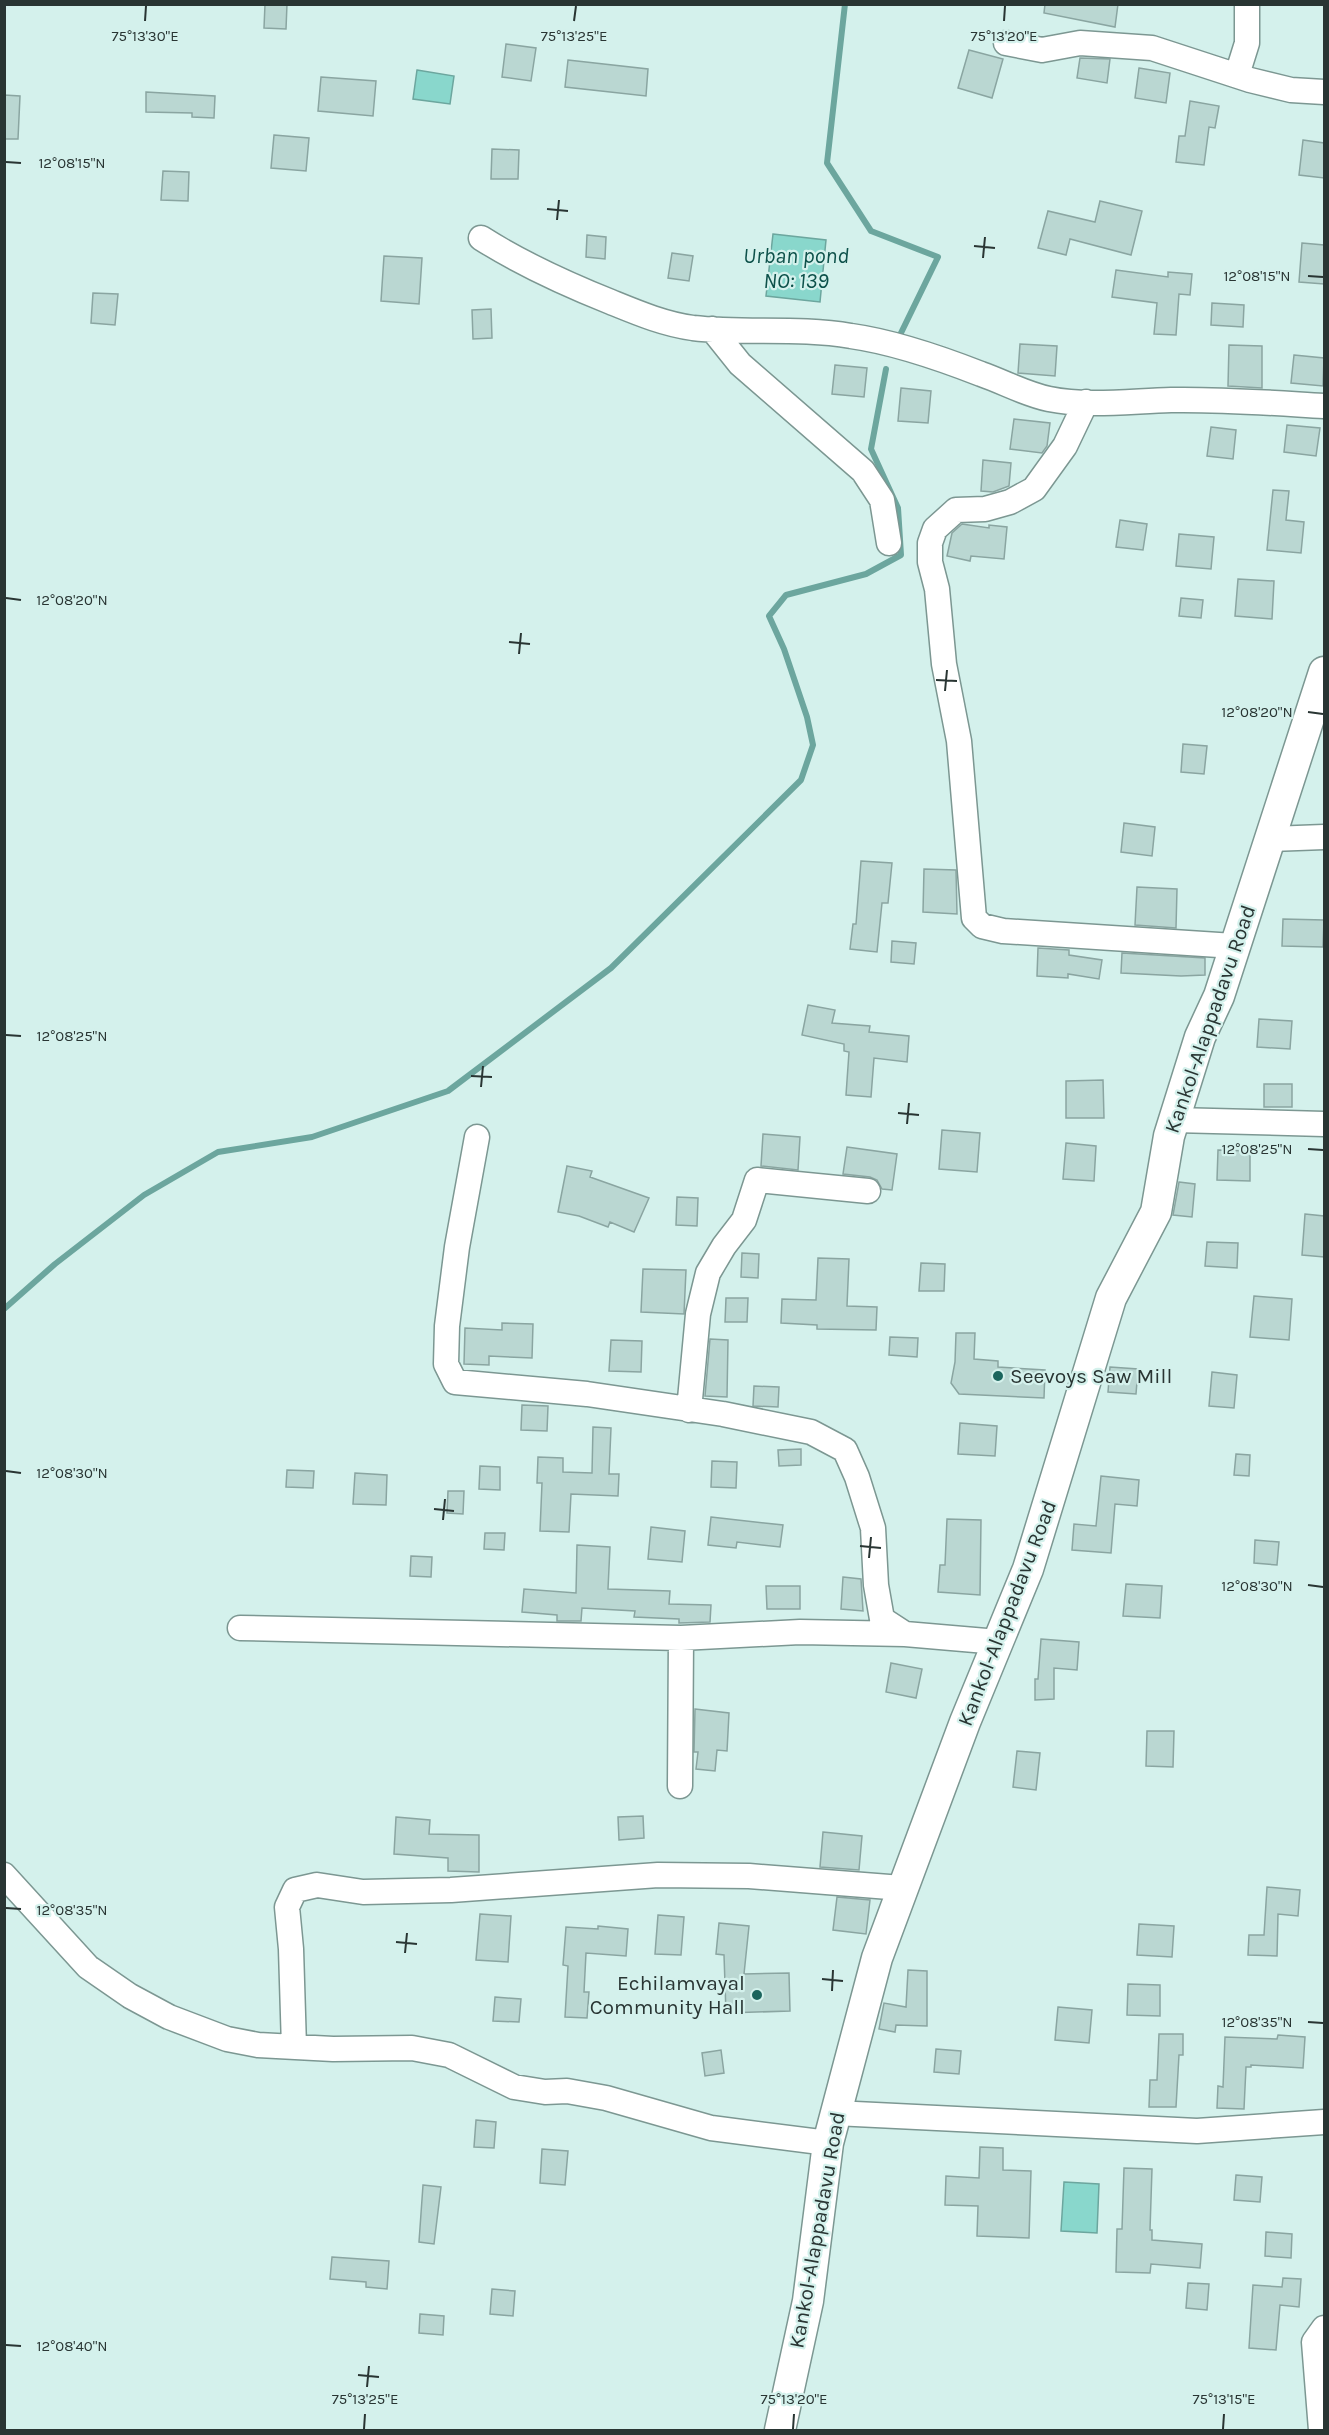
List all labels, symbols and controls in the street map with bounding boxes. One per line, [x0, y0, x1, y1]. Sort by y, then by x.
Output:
text: 75°13'30"E [111, 27, 179, 45]
text: 75°13'25"E [541, 27, 607, 45]
text: 75°13'20"E [970, 27, 1038, 45]
text: 12°08'15"N [38, 154, 106, 172]
water label: Urban pond NO: 139 [743, 243, 849, 294]
text: 12°08'15"N [1223, 267, 1291, 285]
text: 12°08'20"N [36, 591, 108, 609]
text: 12°08'20"N [1221, 703, 1293, 721]
street label: Kankol-Alappadavu Road [1160, 902, 1260, 1136]
text: 12°08'25"N [37, 1027, 107, 1045]
text: 12°08'25"N [1222, 1140, 1292, 1158]
place label: Seevoys Saw Mill [1010, 1364, 1172, 1388]
marker: Seevoys Saw Mill [991, 1369, 1005, 1383]
text: 12°08'30"N [36, 1464, 108, 1482]
street label: Kankol-Alappadavu Road [953, 1497, 1061, 1729]
text: 12°08'30"N [1221, 1577, 1293, 1595]
text: 12°08'35"N [36, 1901, 108, 1919]
place label: Echilamvayal Community Hall [590, 1971, 745, 2019]
marker: Echilamvayal Community Hall [750, 1988, 764, 2002]
text: 12°08'35"N [1221, 2013, 1293, 2031]
street label: Kankol-Alappadavu Road [784, 2110, 850, 2350]
text: 12°08'40"N [36, 2337, 108, 2355]
text: 75°13'25"E [332, 2390, 398, 2408]
text: 75°13'20"E [760, 2390, 828, 2408]
text: 75°13'15"E [1193, 2390, 1255, 2408]

